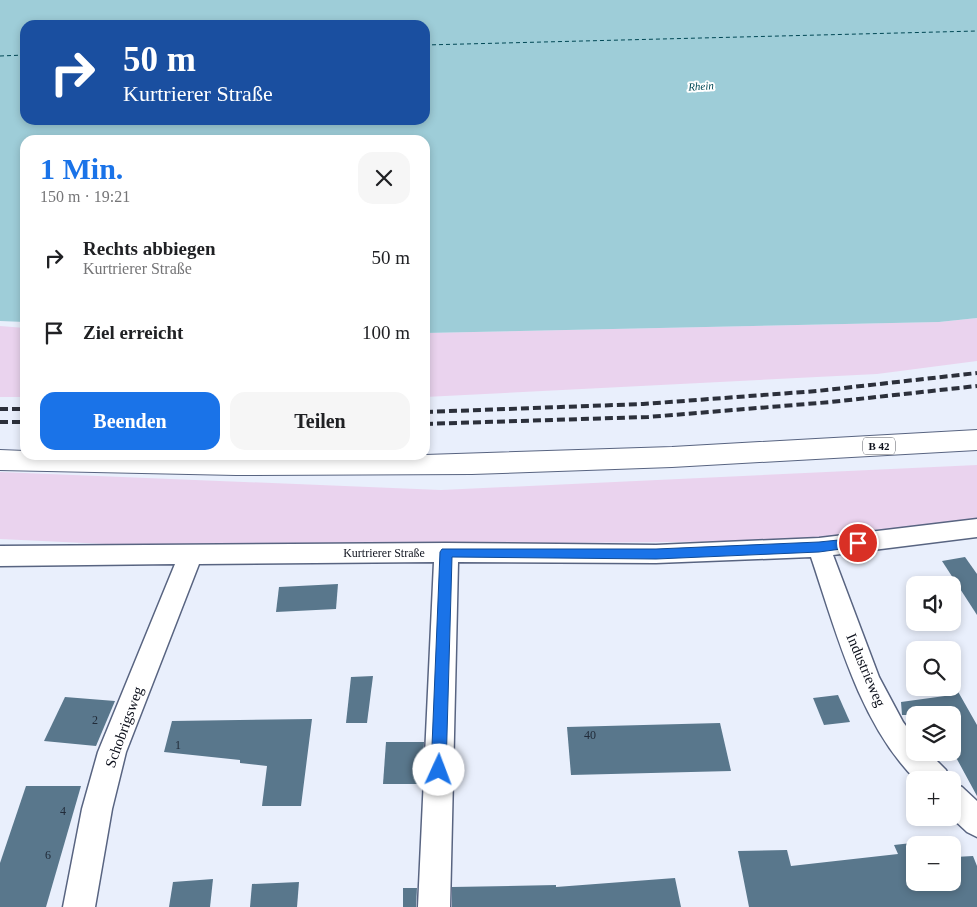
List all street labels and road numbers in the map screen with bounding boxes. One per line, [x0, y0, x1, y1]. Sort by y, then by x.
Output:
road number: B 42 [863, 438, 895, 454]
street label: Kurtrierer Straße [343, 546, 425, 560]
street label: Industrieweg [843, 631, 889, 710]
street label: Schobrigsweg [102, 684, 146, 770]

